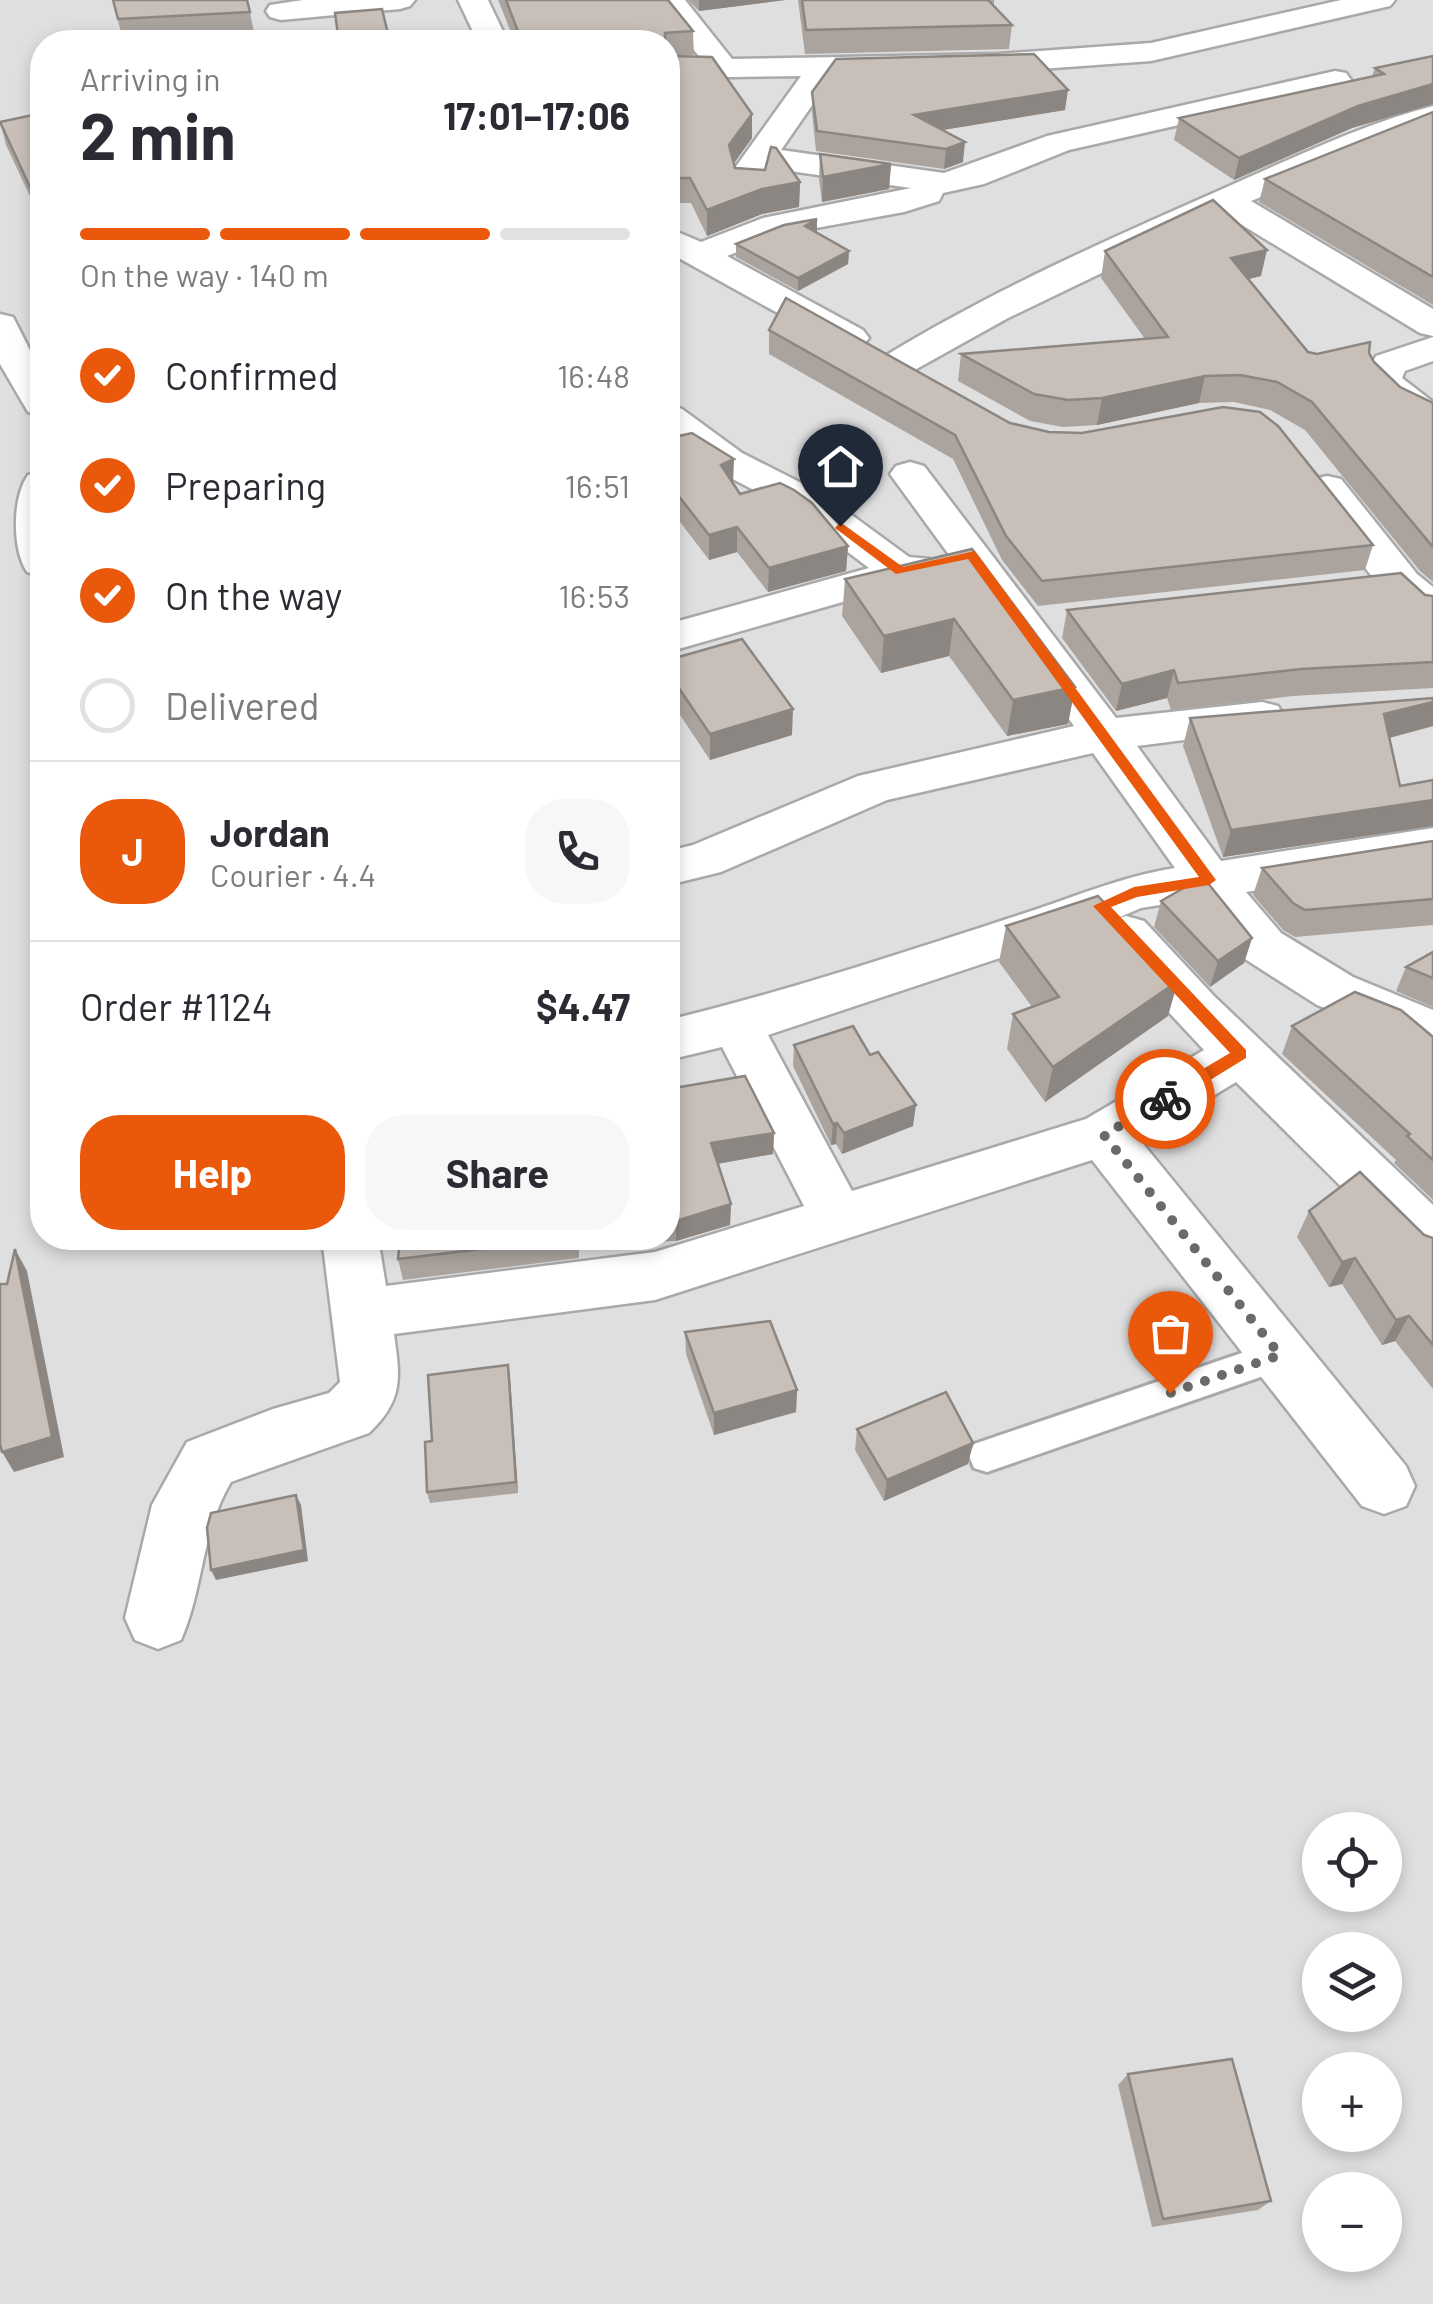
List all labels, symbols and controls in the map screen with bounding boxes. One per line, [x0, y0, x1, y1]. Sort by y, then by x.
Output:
text: Arriving in [80, 59, 220, 97]
text: 17:01–17:06 [443, 92, 630, 138]
text: 2 min [80, 95, 236, 173]
text: On the way · 140 m [80, 255, 329, 293]
icon: check [80, 348, 135, 403]
text: Confirmed [165, 352, 338, 398]
text: 16:48 [557, 356, 630, 394]
pin [798, 424, 883, 527]
icon: home [813, 439, 868, 494]
icon: check [80, 458, 135, 513]
text: Preparing [165, 462, 326, 508]
text: 16:51 [565, 466, 630, 504]
icon: check [80, 568, 135, 623]
text: On the way [165, 572, 342, 618]
text: 16:53 [559, 576, 630, 614]
text: Delivered [165, 682, 319, 728]
button: phone [525, 799, 630, 904]
text: Jordan [210, 809, 330, 855]
text: J [121, 828, 144, 874]
text: Courier · 4.4 [210, 855, 376, 893]
text: Order #1124 [80, 983, 273, 1029]
text: $4.47 [536, 983, 630, 1029]
courier [1115, 1049, 1215, 1149]
icon: bike [1138, 1072, 1193, 1127]
button: Help [80, 1115, 345, 1230]
button: Share [365, 1115, 630, 1230]
pin [1128, 1291, 1213, 1394]
icon: bag [1143, 1306, 1198, 1361]
map controls [1302, 1812, 1402, 2272]
button: locate [1302, 1812, 1402, 1912]
button: layers [1302, 1932, 1402, 2032]
button: + [1302, 2052, 1402, 2152]
button: − [1302, 2172, 1402, 2272]

